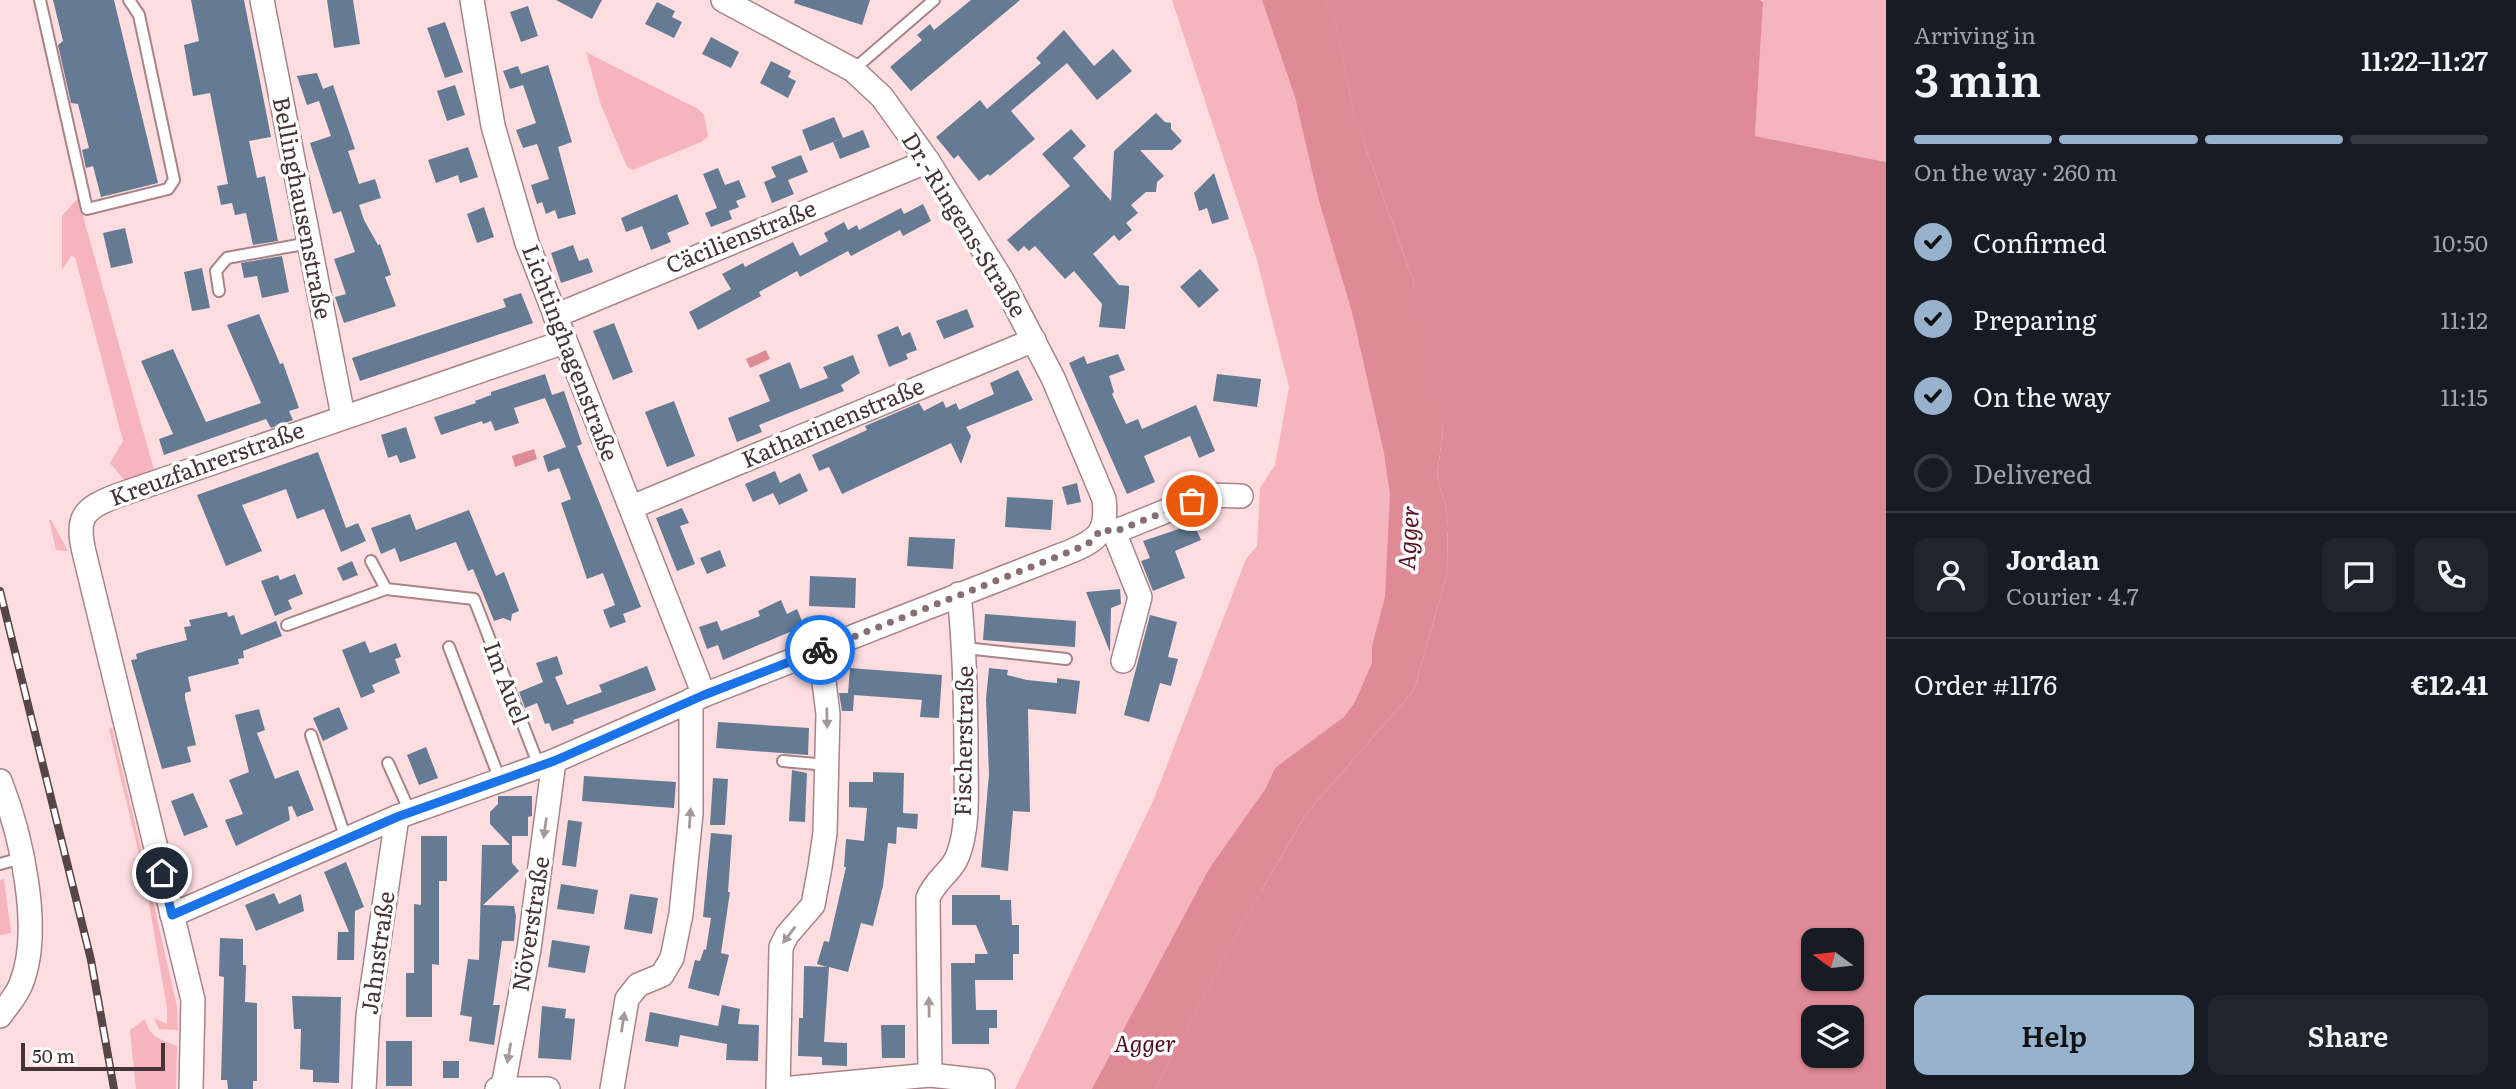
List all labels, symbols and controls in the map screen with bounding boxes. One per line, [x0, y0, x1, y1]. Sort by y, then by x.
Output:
text: Arriving in [1914, 17, 2036, 51]
text: 11:22–11:27 [2361, 40, 2488, 79]
text: 3 min [1914, 43, 2041, 111]
street label: Bellinghausenstraße [266, 93, 342, 322]
street label: Dr.-Ringens-Straße [895, 125, 1037, 323]
text: On the way · 260 m [1914, 154, 2117, 188]
street label: Cäcilienstraße [660, 190, 820, 281]
text: Confirmed [1973, 222, 2107, 261]
icon: check [1914, 223, 1952, 261]
text: 10:50 [2433, 225, 2488, 259]
street label: Lichtinghagenstraße [515, 239, 629, 466]
text: Preparing [1973, 299, 2096, 338]
icon: check [1914, 300, 1952, 338]
text: 11:12 [2441, 302, 2488, 336]
street label: Katharinenstraße [736, 367, 929, 475]
text: On the way [1973, 376, 2111, 415]
icon: check [1914, 377, 1952, 415]
text: 11:15 [2441, 379, 2488, 413]
street label: Kreuzfahrerstraße [104, 411, 308, 513]
text: Delivered [1973, 453, 2092, 492]
pin [1162, 471, 1222, 531]
icon: bag [1173, 482, 1211, 520]
water label: Agger [1387, 504, 1426, 572]
button: person [1914, 538, 1988, 612]
button: chat [2322, 538, 2396, 612]
button: phone [2414, 538, 2488, 612]
text: Jordan [2006, 539, 2100, 578]
text: Courier · 4.7 [2006, 578, 2139, 612]
courier [785, 615, 855, 685]
icon: bike [801, 631, 839, 669]
street label: Im Auel [477, 636, 539, 729]
text: Order #1176 [1914, 664, 2057, 703]
text: €12.41 [2411, 664, 2488, 703]
street label: Fischerstraße [944, 665, 980, 817]
one-way arrow [822, 707, 833, 729]
one-way arrow [685, 807, 696, 829]
one-way arrow [540, 817, 551, 839]
pin [132, 843, 192, 903]
icon: home [143, 854, 181, 892]
street label: Növerstraße [502, 854, 557, 994]
street label: Jahnstraße [351, 889, 401, 1017]
one-way arrow [782, 926, 796, 945]
north arrow [1801, 928, 1864, 990]
map controls [1801, 928, 1864, 1068]
one-way arrow [924, 995, 935, 1017]
button: Help [1914, 995, 2194, 1075]
button: Share [2208, 995, 2488, 1075]
button: layers [1801, 1005, 1864, 1068]
one-way arrow [618, 1011, 629, 1033]
park label: Agger [1114, 1025, 1176, 1059]
scale bar [21, 1040, 164, 1072]
text: 50 m [32, 1041, 75, 1069]
one-way arrow [504, 1042, 515, 1064]

